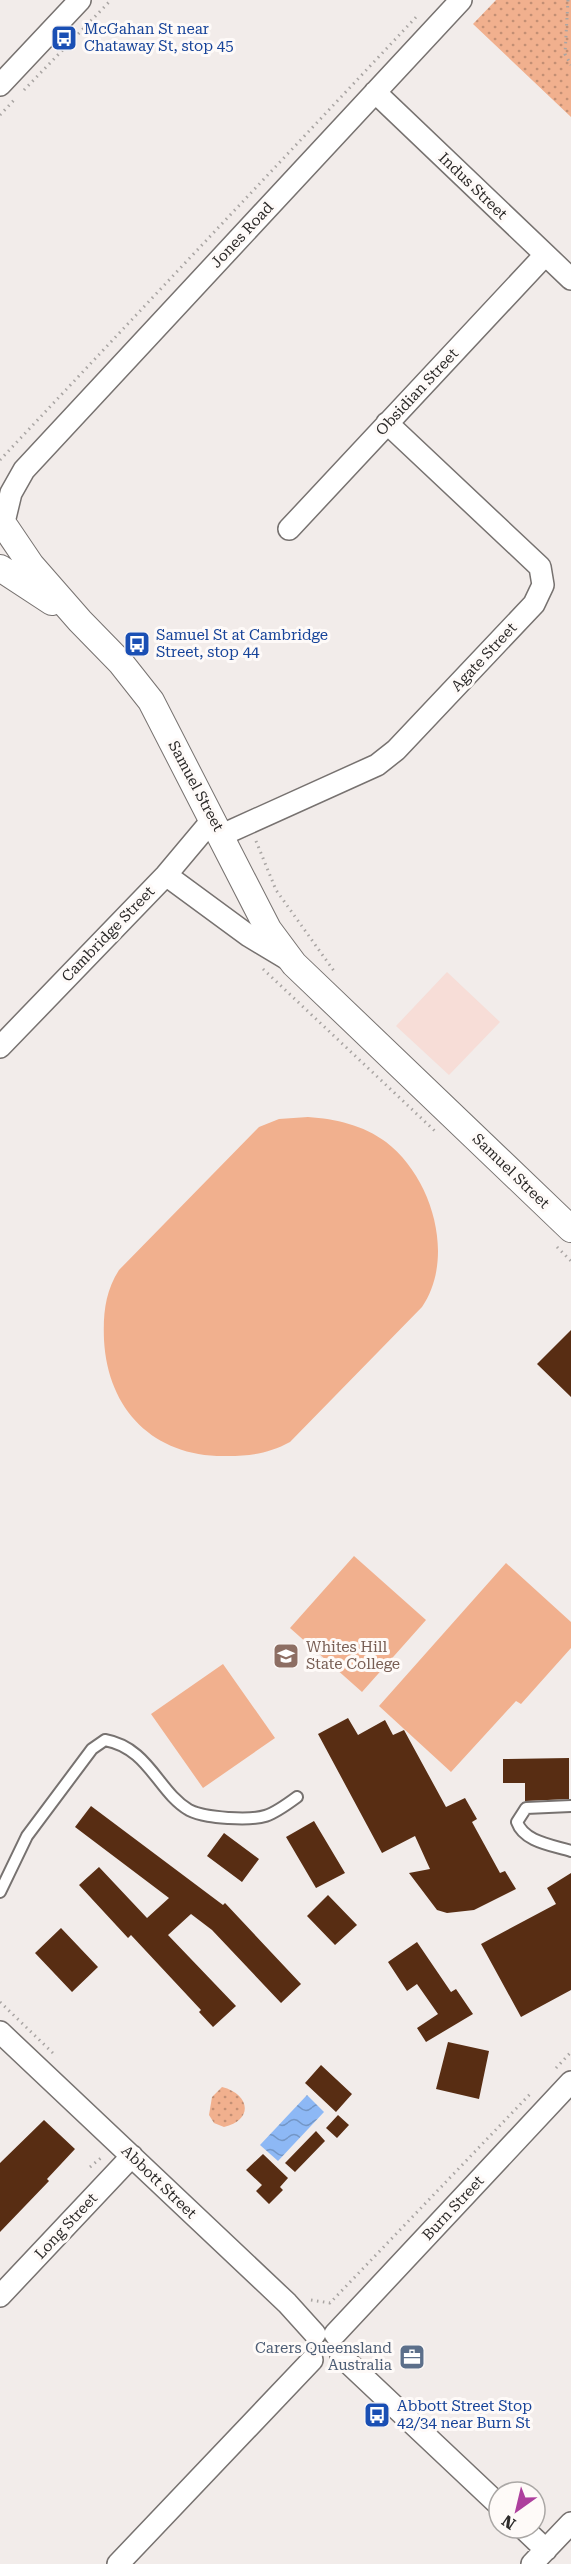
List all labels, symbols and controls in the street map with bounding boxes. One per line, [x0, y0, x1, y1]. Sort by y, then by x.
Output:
place label: McGahan St near Chataway St, stop 45 [84, 20, 234, 55]
bus stop icon: McGahan St near Chataway St, stop 45 [49, 23, 79, 53]
street label: Indus Street [435, 149, 511, 223]
street label: Jones Road [207, 198, 277, 272]
street label: Obsidian Street [372, 344, 462, 439]
street label: Agate Street [448, 619, 521, 695]
place label: Samuel St at Cambridge Street, stop 44 [156, 626, 328, 661]
bus stop icon: Samuel St at Cambridge Street, stop 44 [122, 629, 152, 659]
street label: Samuel Street [165, 738, 228, 835]
street label: Cambridge Street [58, 882, 158, 985]
street label: Samuel Street [469, 1130, 553, 1212]
place label: Whites Hill State College [306, 1638, 400, 1673]
school or university icon: Whites Hill State College [271, 1641, 301, 1671]
street label: Abbott Street [118, 2142, 201, 2223]
street label: Burn Street [418, 2172, 488, 2244]
street label: Long Street [31, 2189, 101, 2263]
place label: Carers Queensland Australia [255, 2339, 392, 2374]
office icon: Carers Queensland Australia [397, 2342, 427, 2372]
place label: Abbott Street Stop 42/34 near Burn St [397, 2397, 532, 2432]
bus stop icon: Abbott Street Stop 42/34 near Burn St [362, 2400, 392, 2430]
north arrow [487, 2480, 547, 2540]
text: N [498, 2511, 519, 2533]

